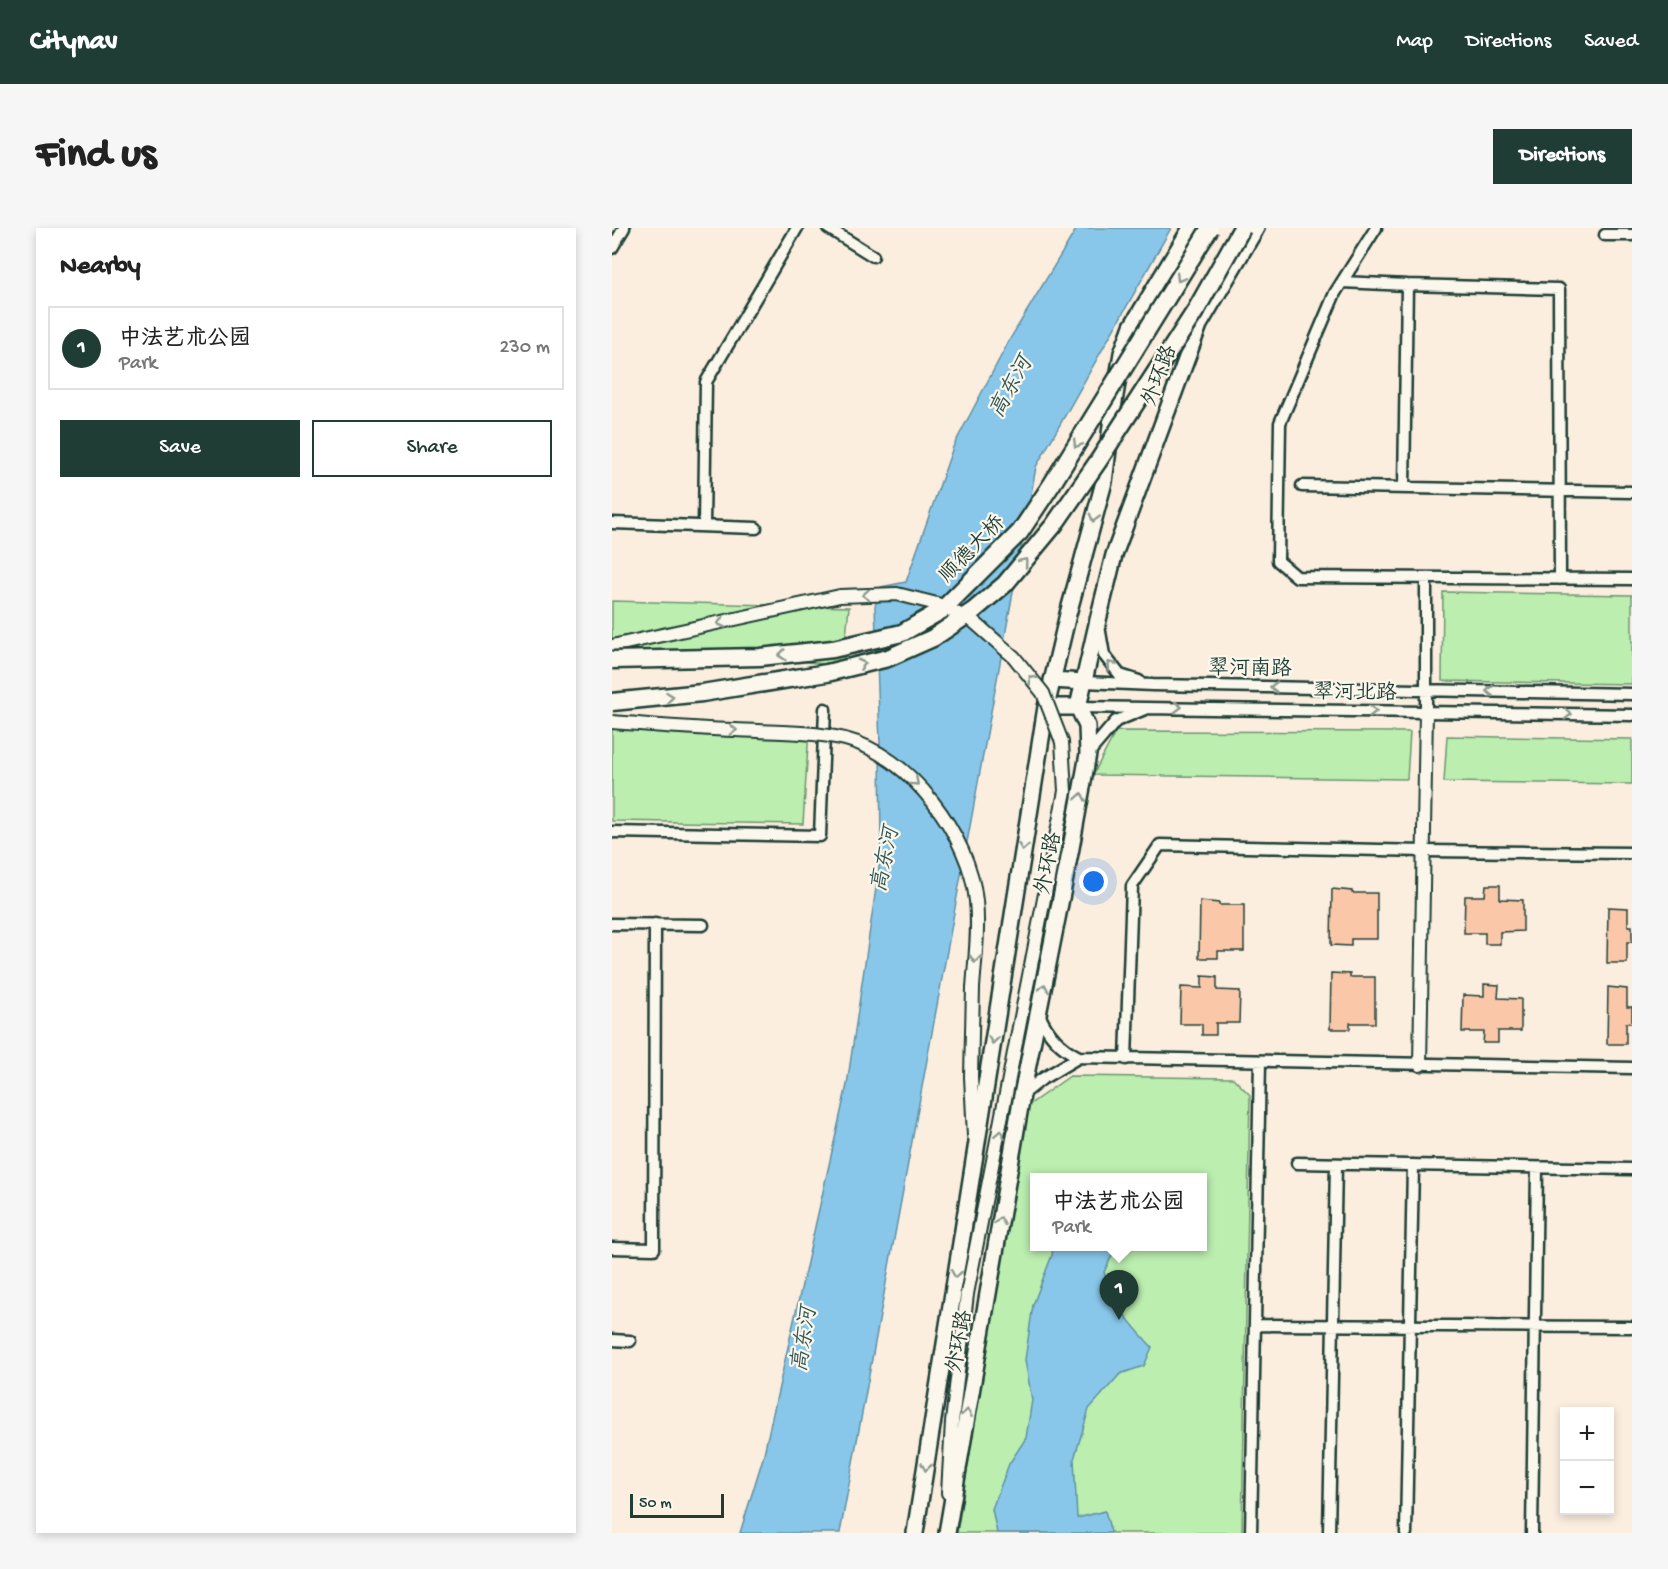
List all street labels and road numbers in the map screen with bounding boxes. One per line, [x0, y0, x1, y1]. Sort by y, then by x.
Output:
street label: 外环路 [1137, 342, 1184, 410]
street label: 顺德大桥 [935, 511, 1012, 589]
street label: 翠河南路 [1208, 655, 1292, 684]
street label: 翠河北路 [1313, 679, 1397, 708]
street label: 外环路 [1030, 830, 1069, 897]
street label: 外环路 [942, 1308, 979, 1375]

